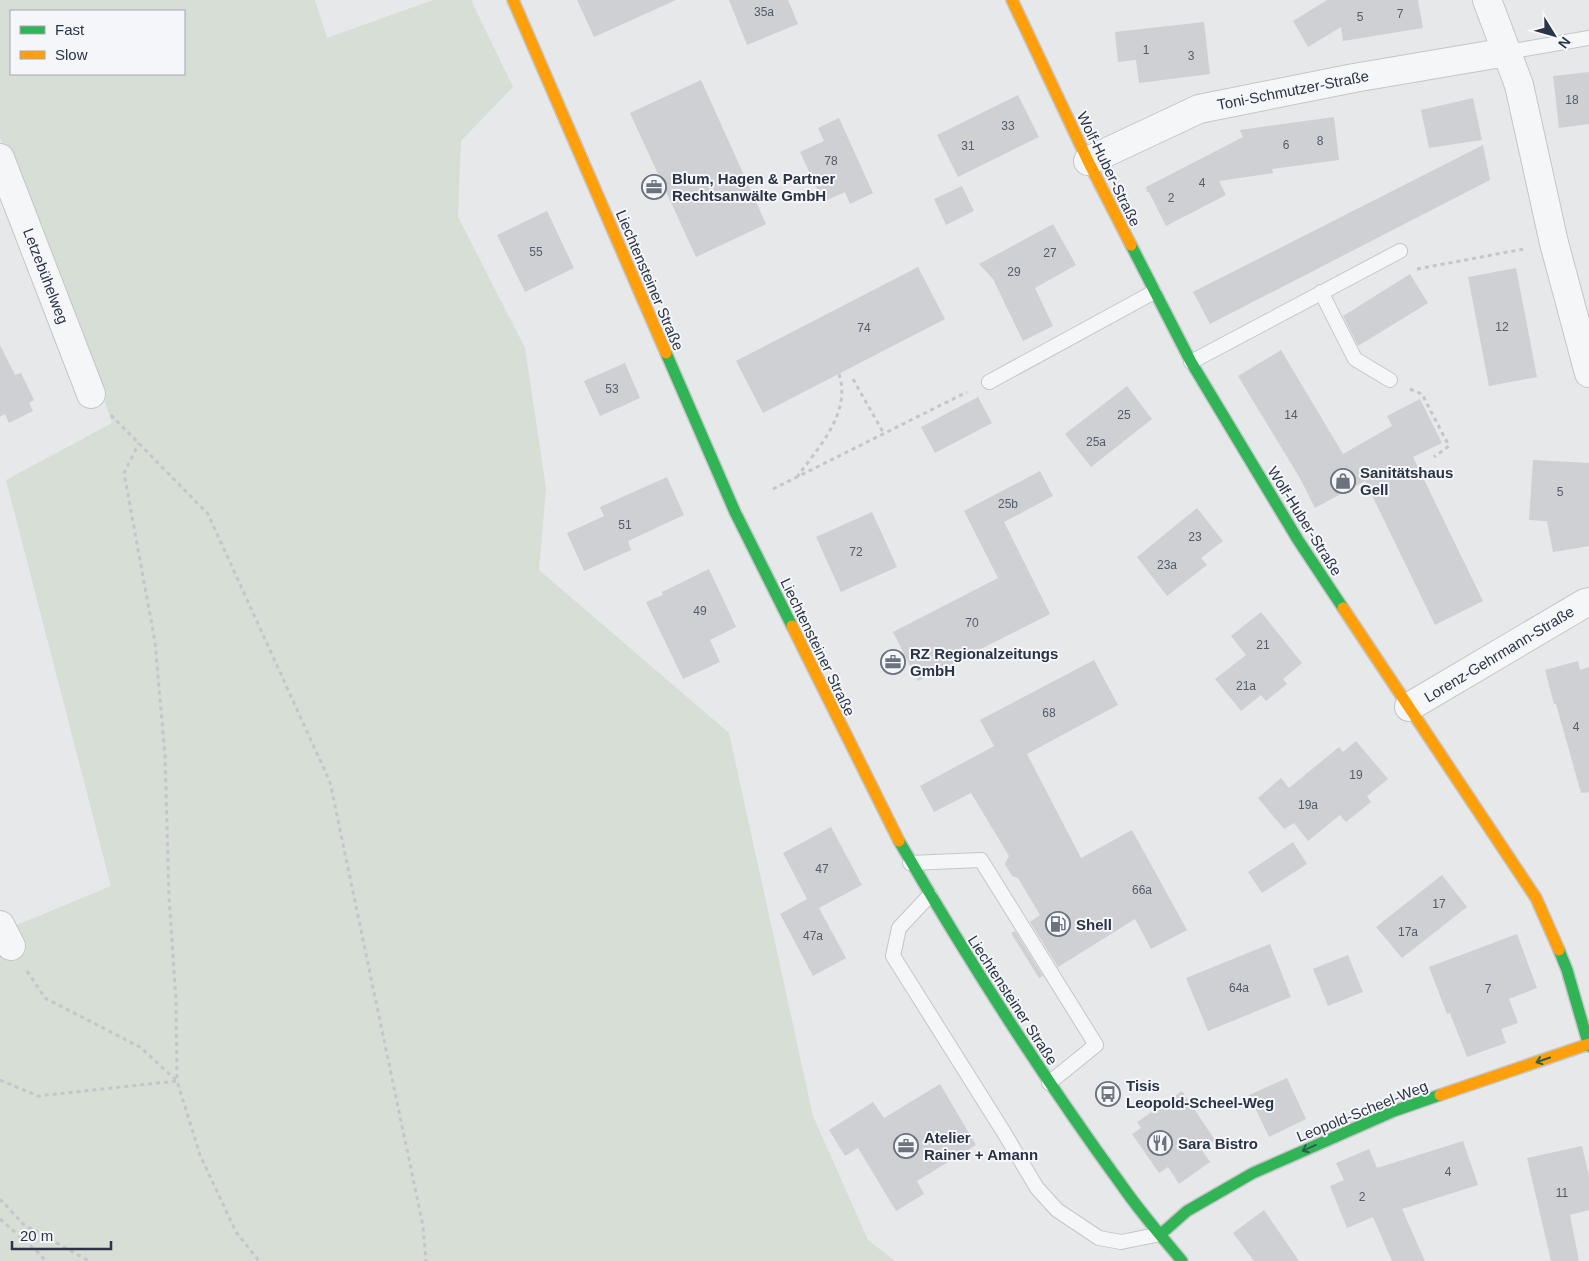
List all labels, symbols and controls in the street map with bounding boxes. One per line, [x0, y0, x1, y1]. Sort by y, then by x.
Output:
house number: 35a [754, 5, 774, 19]
house number: 7 [1397, 7, 1404, 21]
legend [10, 10, 185, 75]
house number: 5 [1357, 10, 1364, 24]
north arrow [1529, 10, 1579, 60]
text: Fast [55, 21, 85, 38]
text: N [1555, 34, 1574, 52]
house number: 1 [1143, 43, 1150, 57]
text: Slow [55, 46, 88, 63]
house number: 3 [1188, 49, 1195, 63]
street label: Toni-Schmutzer-Straße [1216, 67, 1370, 113]
house number: 18 [1565, 93, 1579, 107]
street label: Wolf-Huber-Straße [1074, 109, 1144, 229]
house number: 33 [1001, 119, 1015, 133]
house number: 8 [1317, 134, 1324, 148]
house number: 6 [1283, 138, 1290, 152]
house number: 31 [961, 139, 975, 153]
house number: 78 [824, 154, 838, 168]
place label: Blum, Hagen & Partner Rechtsanwälte GmbH [672, 170, 836, 204]
office icon: Blum, Hagen & Partner Rechtsanwälte GmbH [641, 174, 667, 200]
house number: 4 [1199, 176, 1206, 190]
house number: 2 [1168, 191, 1175, 205]
street label: Liechtensteiner Straße [613, 207, 687, 353]
street label: Letzebühelweg [20, 226, 72, 326]
house number: 55 [529, 245, 543, 259]
house number: 27 [1043, 246, 1057, 260]
house number: 29 [1007, 265, 1021, 279]
house number: 12 [1495, 320, 1509, 334]
house number: 74 [857, 321, 871, 335]
house number: 53 [605, 382, 619, 396]
house number: 25 [1117, 408, 1131, 422]
house number: 14 [1284, 408, 1298, 422]
house number: 25a [1086, 435, 1106, 449]
street label: Wolf-Huber-Straße [1265, 463, 1345, 579]
place label: Sanitätshaus Gell [1360, 464, 1453, 498]
shop icon: Sanitätshaus Gell [1330, 468, 1356, 494]
house number: 5 [1557, 485, 1564, 499]
house number: 25b [998, 497, 1018, 511]
house number: 51 [618, 518, 632, 532]
house number: 23 [1188, 530, 1202, 544]
house number: 72 [849, 545, 863, 559]
house number: 23a [1157, 558, 1177, 572]
street label: Liechtensteiner Straße [777, 575, 859, 719]
street label: Lorenz-Gehrmann-Straße [1421, 602, 1577, 706]
house number: 49 [693, 604, 707, 618]
house number: 70 [965, 616, 979, 630]
house number: 21 [1256, 638, 1270, 652]
place label: RZ Regionalzeitungs GmbH [910, 645, 1058, 679]
office icon: RZ Regionalzeitungs GmbH [880, 649, 906, 675]
house number: 21a [1236, 679, 1256, 693]
house number: 68 [1042, 706, 1056, 720]
house number: 4 [1573, 720, 1580, 734]
house number: 19 [1349, 768, 1363, 782]
house number: 19a [1298, 798, 1318, 812]
house number: 47 [815, 862, 829, 876]
house number: 66a [1132, 883, 1152, 897]
house number: 17 [1432, 897, 1446, 911]
fuel station icon: Shell [1045, 911, 1071, 937]
place label: Shell [1076, 916, 1112, 933]
house number: 17a [1398, 925, 1418, 939]
house number: 47a [803, 929, 823, 943]
street label: Liechtensteiner Straße [965, 932, 1061, 1068]
house number: 64a [1229, 981, 1249, 995]
house number: 7 [1485, 982, 1492, 996]
one-way arrow [1535, 1056, 1551, 1065]
place label: Tisis Leopold-Scheel-Weg [1126, 1077, 1274, 1111]
street label: Leopold-Scheel-Weg [1294, 1077, 1430, 1145]
bus stop icon: Tisis Leopold-Scheel-Weg [1095, 1081, 1121, 1107]
place label: Atelier Rainer + Amann [924, 1129, 1038, 1163]
restaurant icon: Sara Bistro [1147, 1130, 1173, 1156]
office icon: Atelier Rainer + Amann [893, 1133, 919, 1159]
place label: Sara Bistro [1178, 1135, 1258, 1152]
one-way arrow [1302, 1144, 1317, 1154]
house number: 4 [1445, 1165, 1452, 1179]
house number: 11 [1556, 1186, 1569, 1200]
house number: 2 [1359, 1190, 1366, 1204]
scale bar [12, 1218, 111, 1250]
text: 20 m [20, 1227, 53, 1244]

